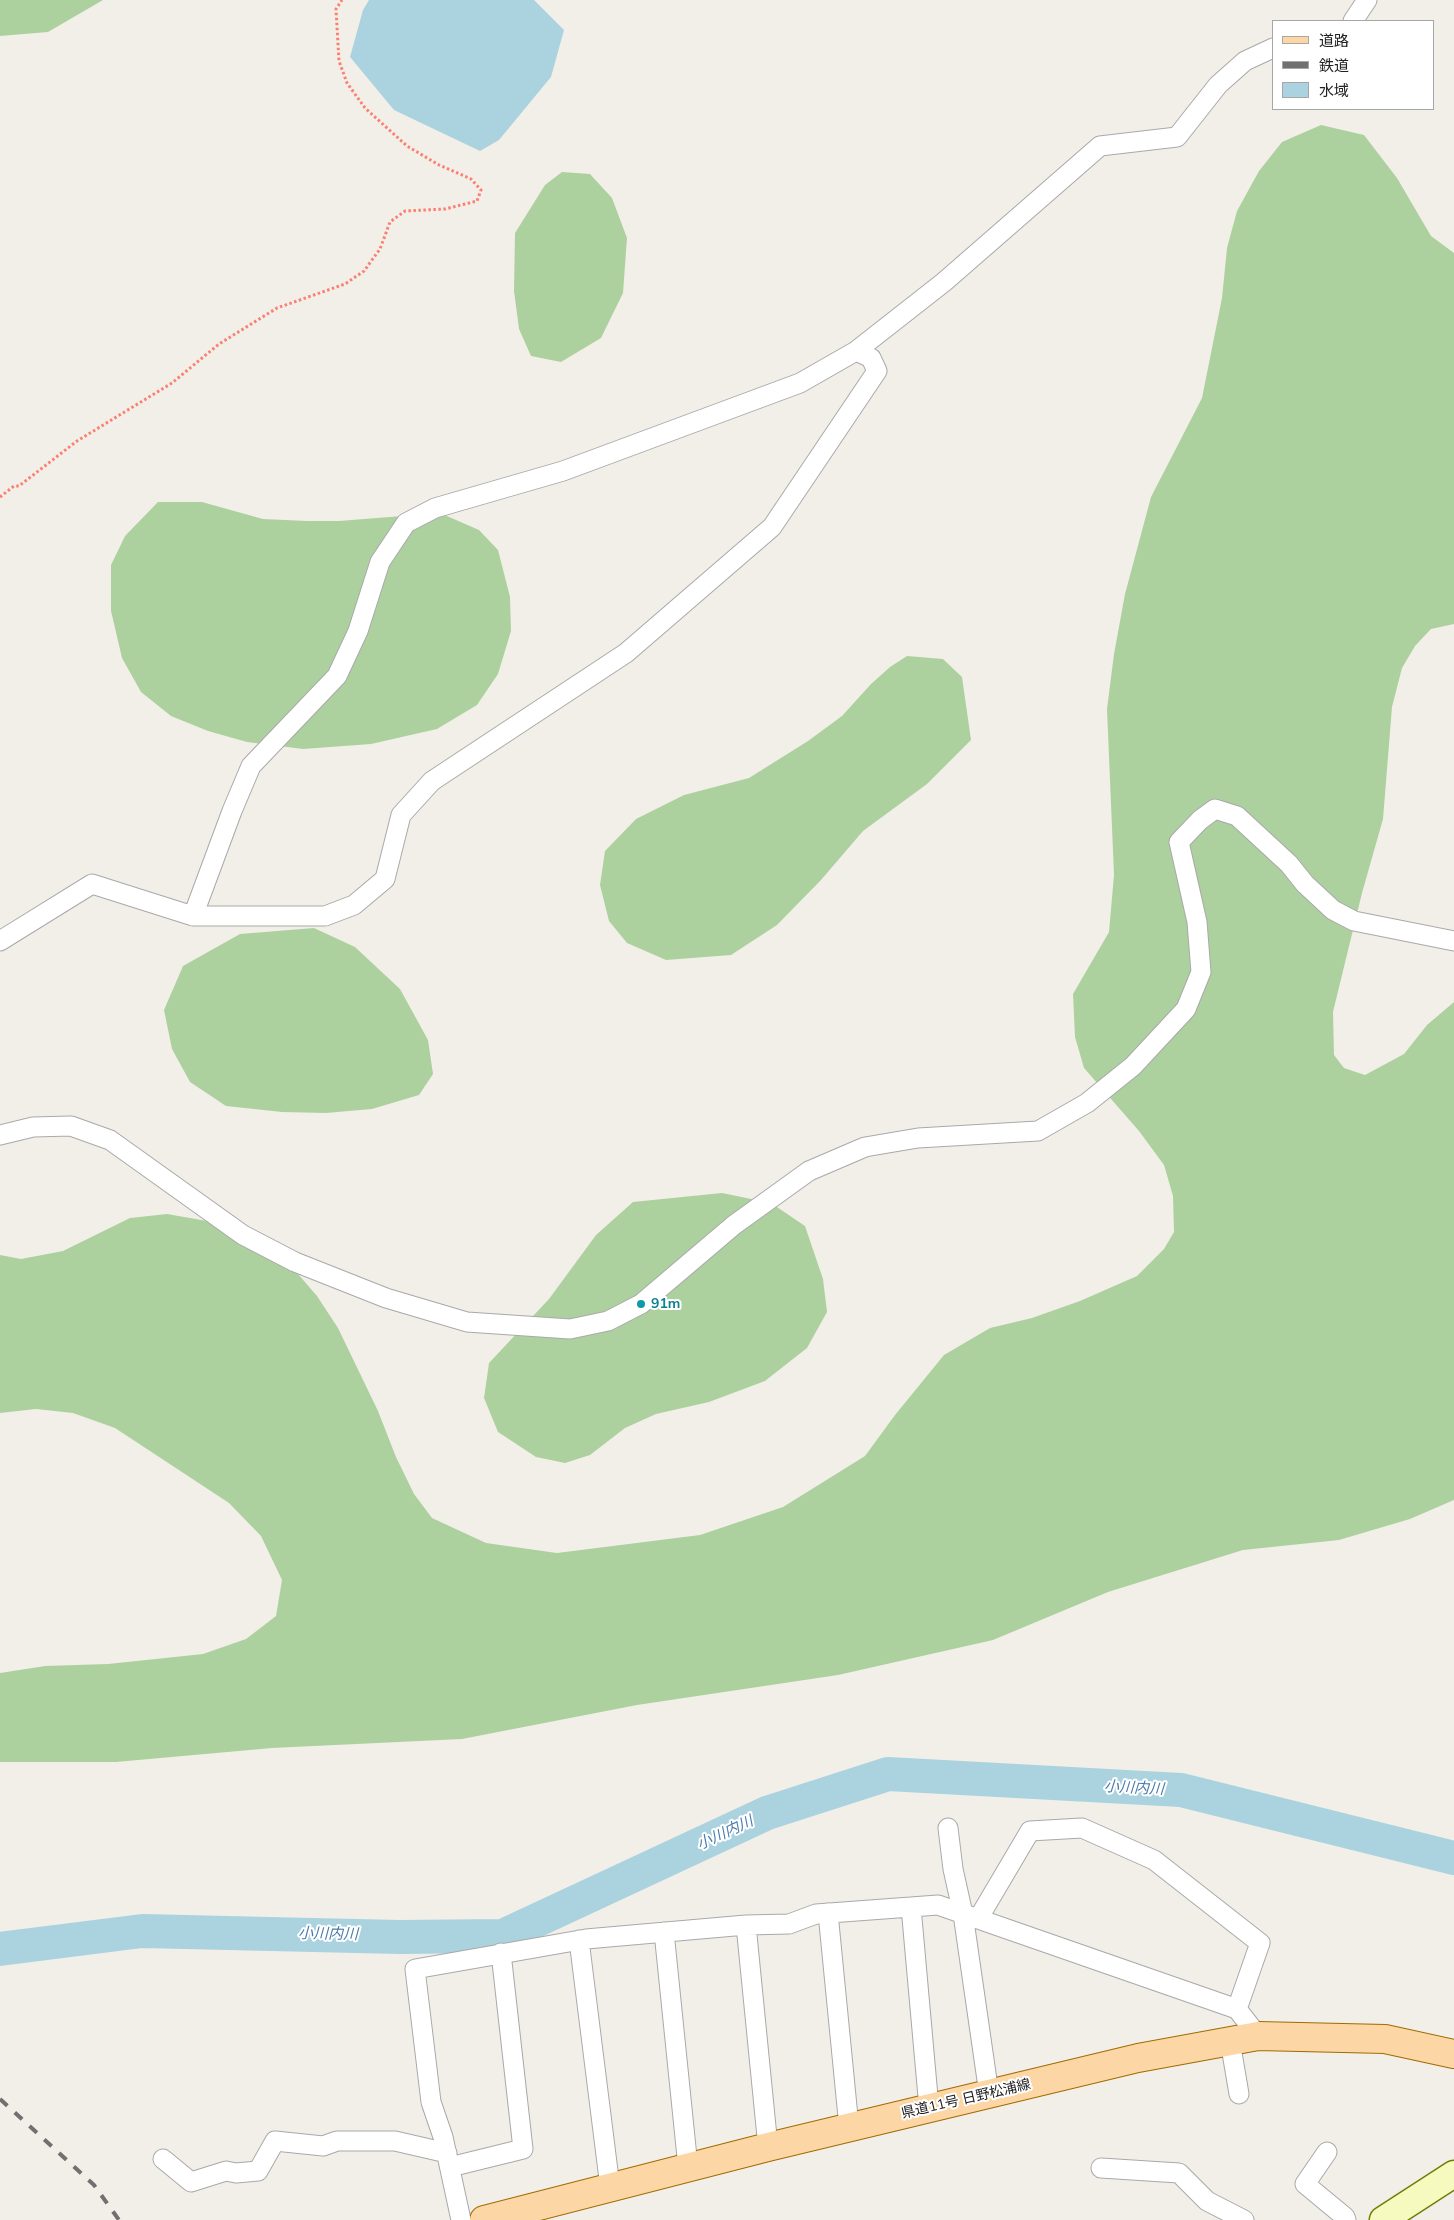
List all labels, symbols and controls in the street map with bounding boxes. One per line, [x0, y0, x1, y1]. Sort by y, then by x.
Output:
legend [1272, 20, 1434, 110]
text: 道路 [1319, 31, 1349, 50]
text: 鉄道 [1319, 56, 1349, 75]
text: 水域 [1319, 81, 1349, 100]
place label: 91m [651, 1296, 680, 1312]
marker: 91m [635, 1298, 647, 1310]
water label: 小川内川 [1104, 1777, 1164, 1799]
water label: 小川内川 [694, 1812, 756, 1854]
water label: 小川内川 [298, 1924, 358, 1944]
street label: 県道11号 日野松浦線 [900, 2076, 1032, 2122]

